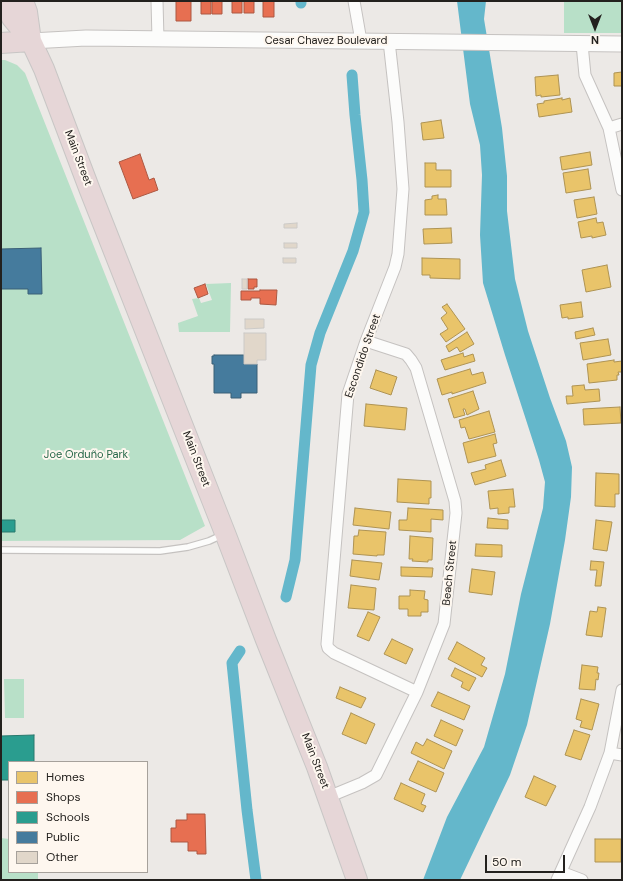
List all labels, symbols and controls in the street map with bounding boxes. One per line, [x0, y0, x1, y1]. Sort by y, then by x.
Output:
north arrow [575, 8, 615, 48]
text: N [591, 33, 599, 47]
street label: Cesar Chavez Boulevard [265, 34, 387, 48]
street label: Main Street [61, 128, 95, 188]
street label: Escondido Street [342, 312, 384, 400]
street label: Main Street [179, 429, 213, 489]
park label: Joe Orduño Park [44, 448, 128, 462]
street label: Beach Street [440, 540, 460, 606]
street label: Main Street [298, 731, 332, 791]
legend [8, 761, 148, 873]
text: Homes [46, 769, 85, 785]
text: Shops [46, 789, 81, 805]
text: Schools [46, 809, 90, 825]
text: Public [46, 829, 80, 845]
scale bar [487, 847, 567, 873]
text: Other [46, 849, 78, 865]
text: 50 m [492, 854, 521, 870]

